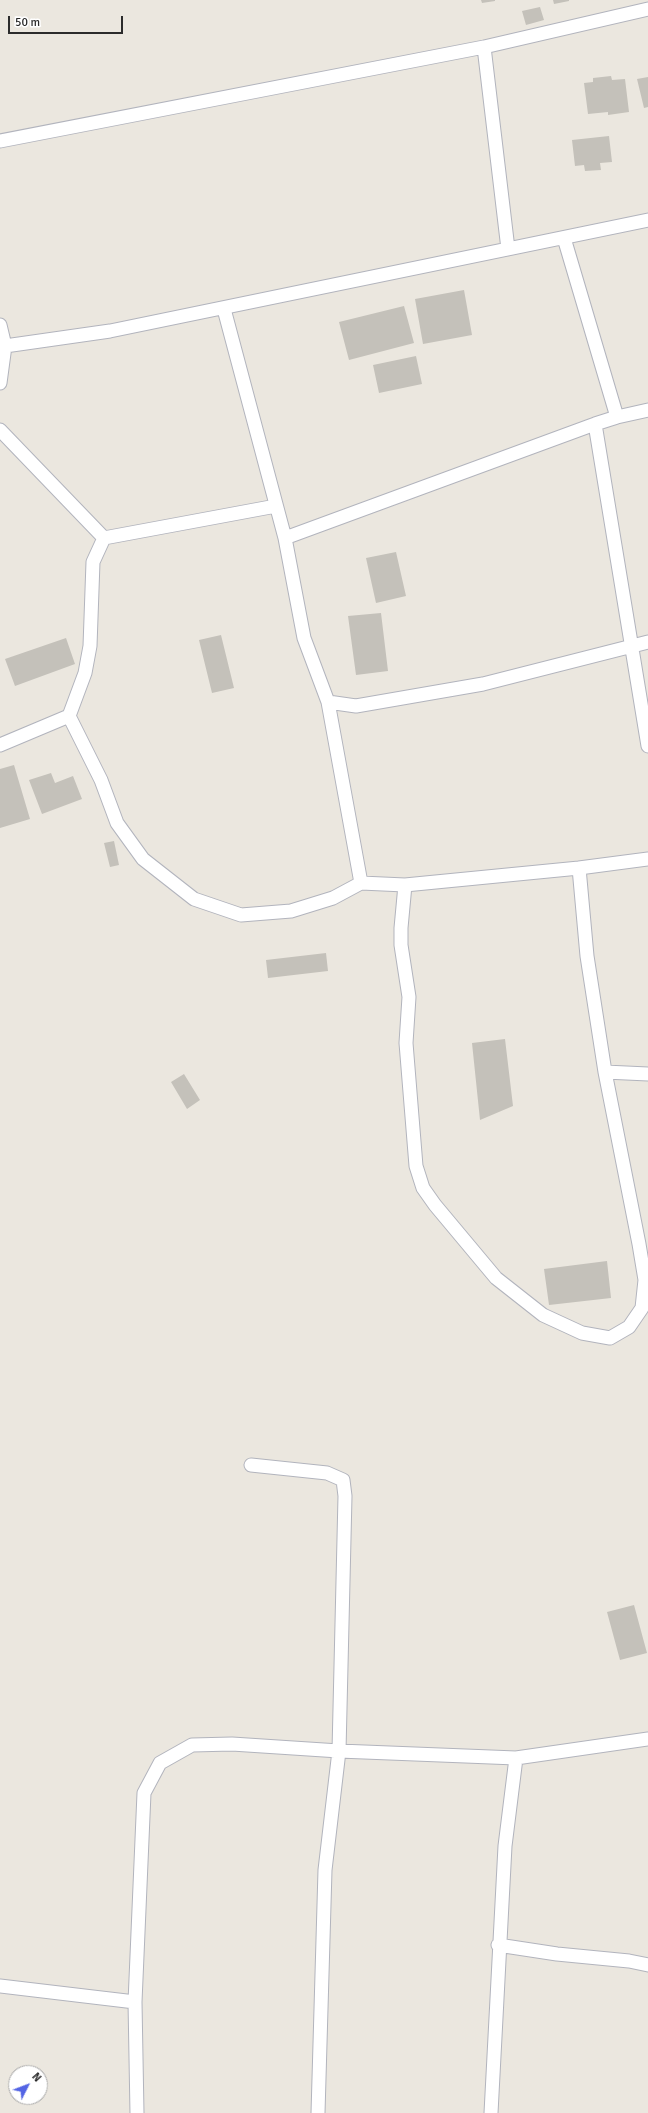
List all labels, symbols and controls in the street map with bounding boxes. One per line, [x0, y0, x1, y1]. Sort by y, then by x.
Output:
scale bar [10, 8, 125, 34]
text: 50 m [15, 15, 40, 30]
north arrow [8, 2065, 48, 2105]
text: N [29, 2070, 44, 2084]

